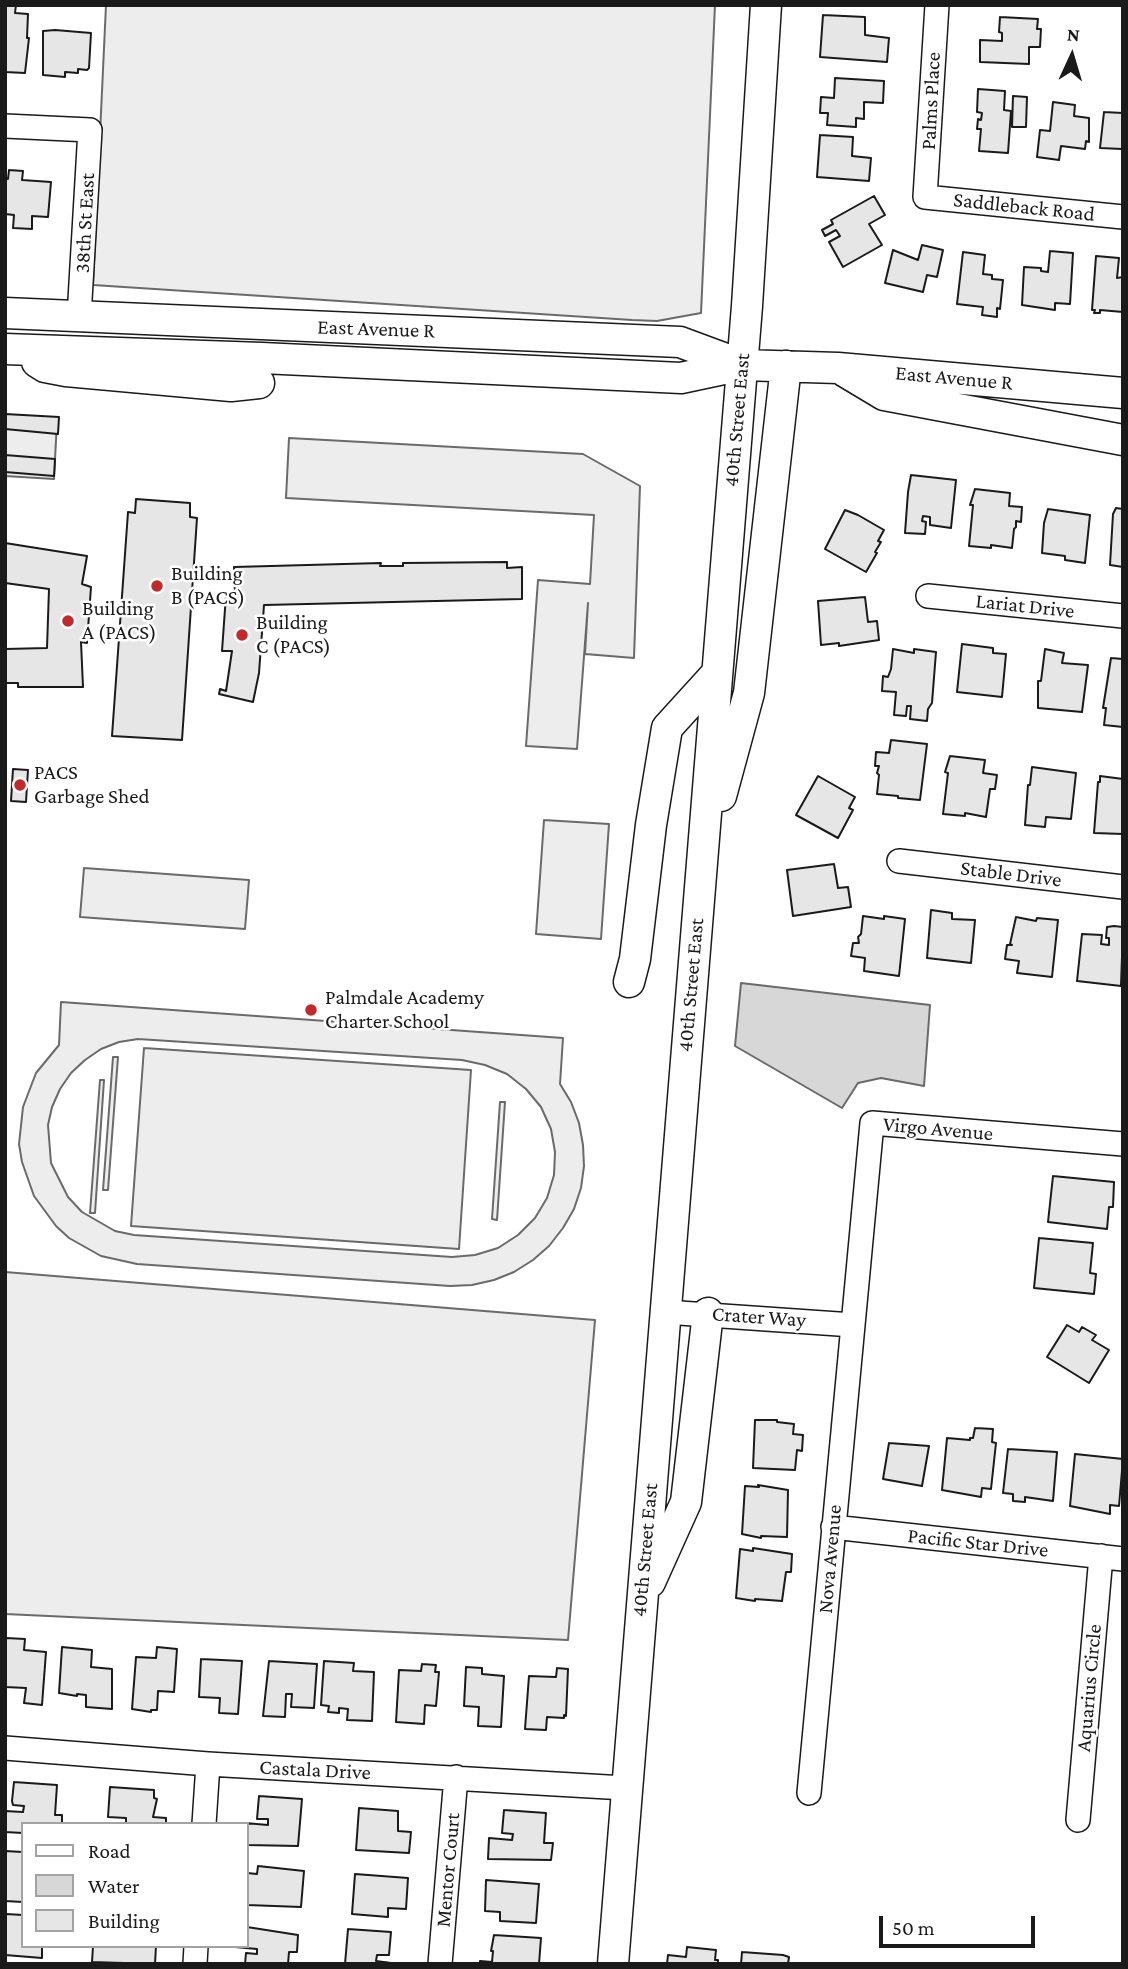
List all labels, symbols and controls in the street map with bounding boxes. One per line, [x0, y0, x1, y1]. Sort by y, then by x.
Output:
north arrow [1037, 21, 1107, 91]
text: N [1066, 24, 1081, 45]
street label: Palms Place [916, 51, 946, 151]
street label: 38th St East [70, 172, 100, 274]
street label: Saddleback Road [952, 187, 1096, 227]
street label: East Avenue R [317, 314, 435, 344]
street label: 40th Street East [719, 352, 755, 488]
street label: East Avenue R [894, 360, 1014, 396]
place label: Building B (PACS) [171, 561, 245, 611]
marker: Building B (PACS) [149, 578, 165, 594]
street label: Lariat Drive [974, 588, 1076, 624]
place label: Building A (PACS) [82, 596, 157, 646]
place label: Building C (PACS) [256, 610, 331, 660]
marker: Building A (PACS) [60, 613, 76, 629]
marker: Building C (PACS) [234, 627, 250, 643]
place label: PACS Garbage Shed [34, 760, 149, 810]
marker: PACS Garbage Shed [12, 777, 28, 793]
street label: Stable Drive [959, 855, 1063, 893]
street label: 40th Street East [673, 917, 709, 1053]
place label: Palmdale Academy Charter School [325, 985, 484, 1035]
marker: Palmdale Academy Charter School [303, 1002, 319, 1018]
street label: Virgo Avenue [882, 1112, 994, 1146]
street label: Crater Way [711, 1301, 807, 1333]
street label: 40th Street East [627, 1482, 663, 1618]
street label: Nova Avenue [813, 1504, 847, 1614]
street label: Pacific Star Drive [906, 1523, 1050, 1563]
street label: Aquarius Circle [1071, 1623, 1107, 1753]
street label: Castala Drive [259, 1754, 371, 1786]
street label: Mentor Court [430, 1812, 466, 1928]
legend [21, 1822, 248, 1948]
text: Road [88, 1839, 131, 1863]
text: Water [88, 1874, 140, 1898]
scale bar [883, 1902, 1039, 1946]
text: Building [88, 1909, 160, 1933]
text: 50 m [892, 1916, 935, 1940]

